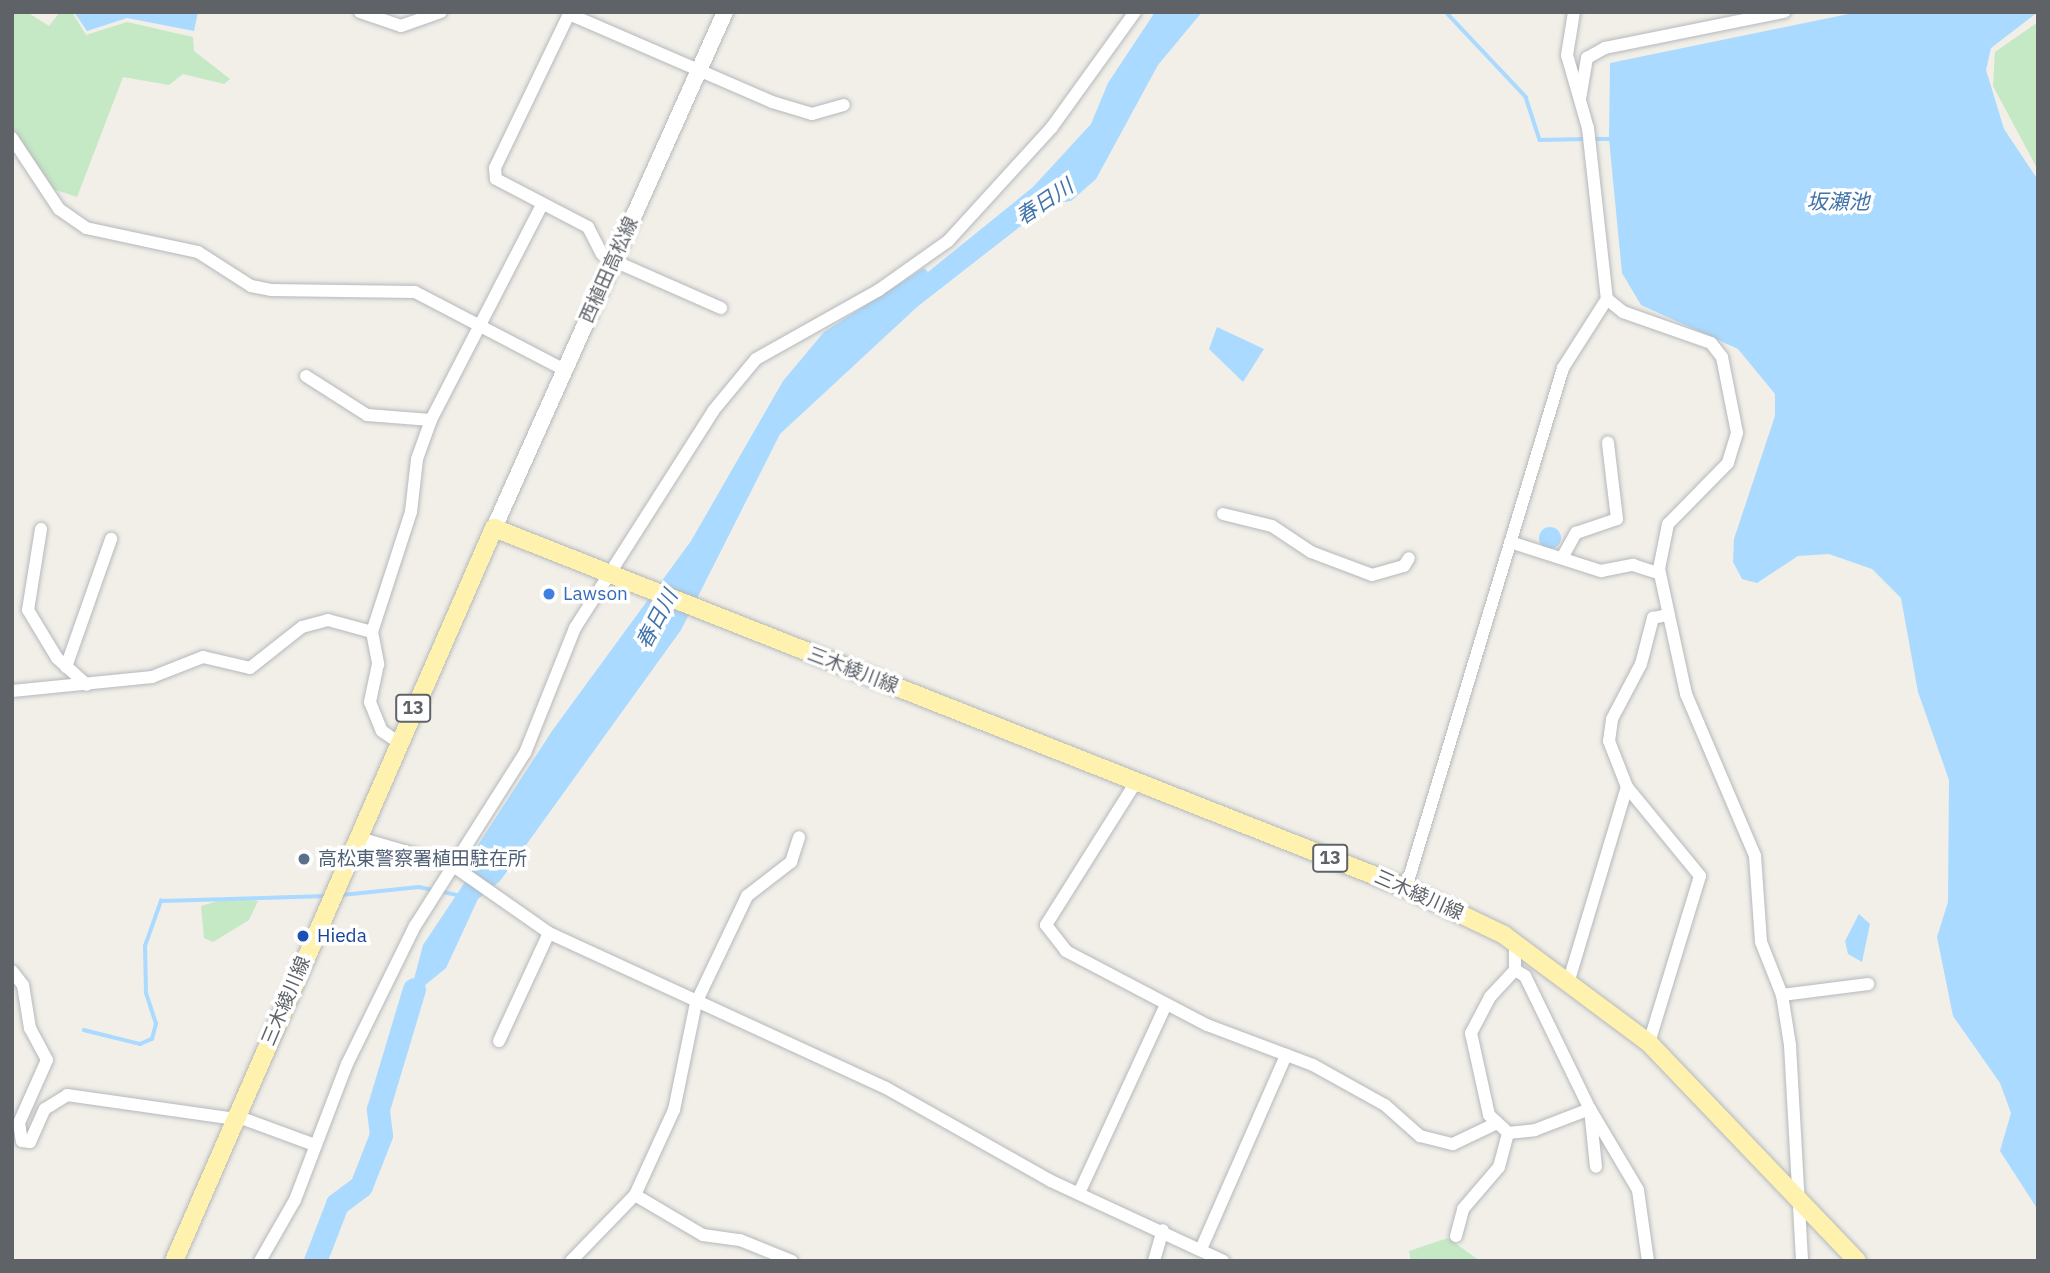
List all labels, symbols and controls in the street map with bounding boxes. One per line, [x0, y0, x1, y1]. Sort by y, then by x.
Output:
water label: 春日川 [1011, 173, 1077, 229]
water label: 坂瀬池 [1807, 188, 1869, 214]
street label: 西植田高松線 [575, 213, 643, 327]
place label: Lawson [563, 583, 628, 605]
water label: 春日川 [630, 585, 682, 653]
marker: Lawson [541, 586, 557, 602]
street label: 三木綾川線 [805, 642, 901, 698]
road number: 13 [394, 694, 432, 722]
road number: 13 [1311, 844, 1349, 872]
place label: 高松東警察署植田駐在所 [318, 848, 527, 870]
marker: 高松東警察署植田駐在所 [296, 851, 312, 867]
street label: 三木綾川線 [1371, 865, 1467, 925]
place label: Hieda [317, 925, 367, 947]
marker: Hieda [295, 928, 311, 944]
street label: 三木綾川線 [257, 953, 315, 1049]

